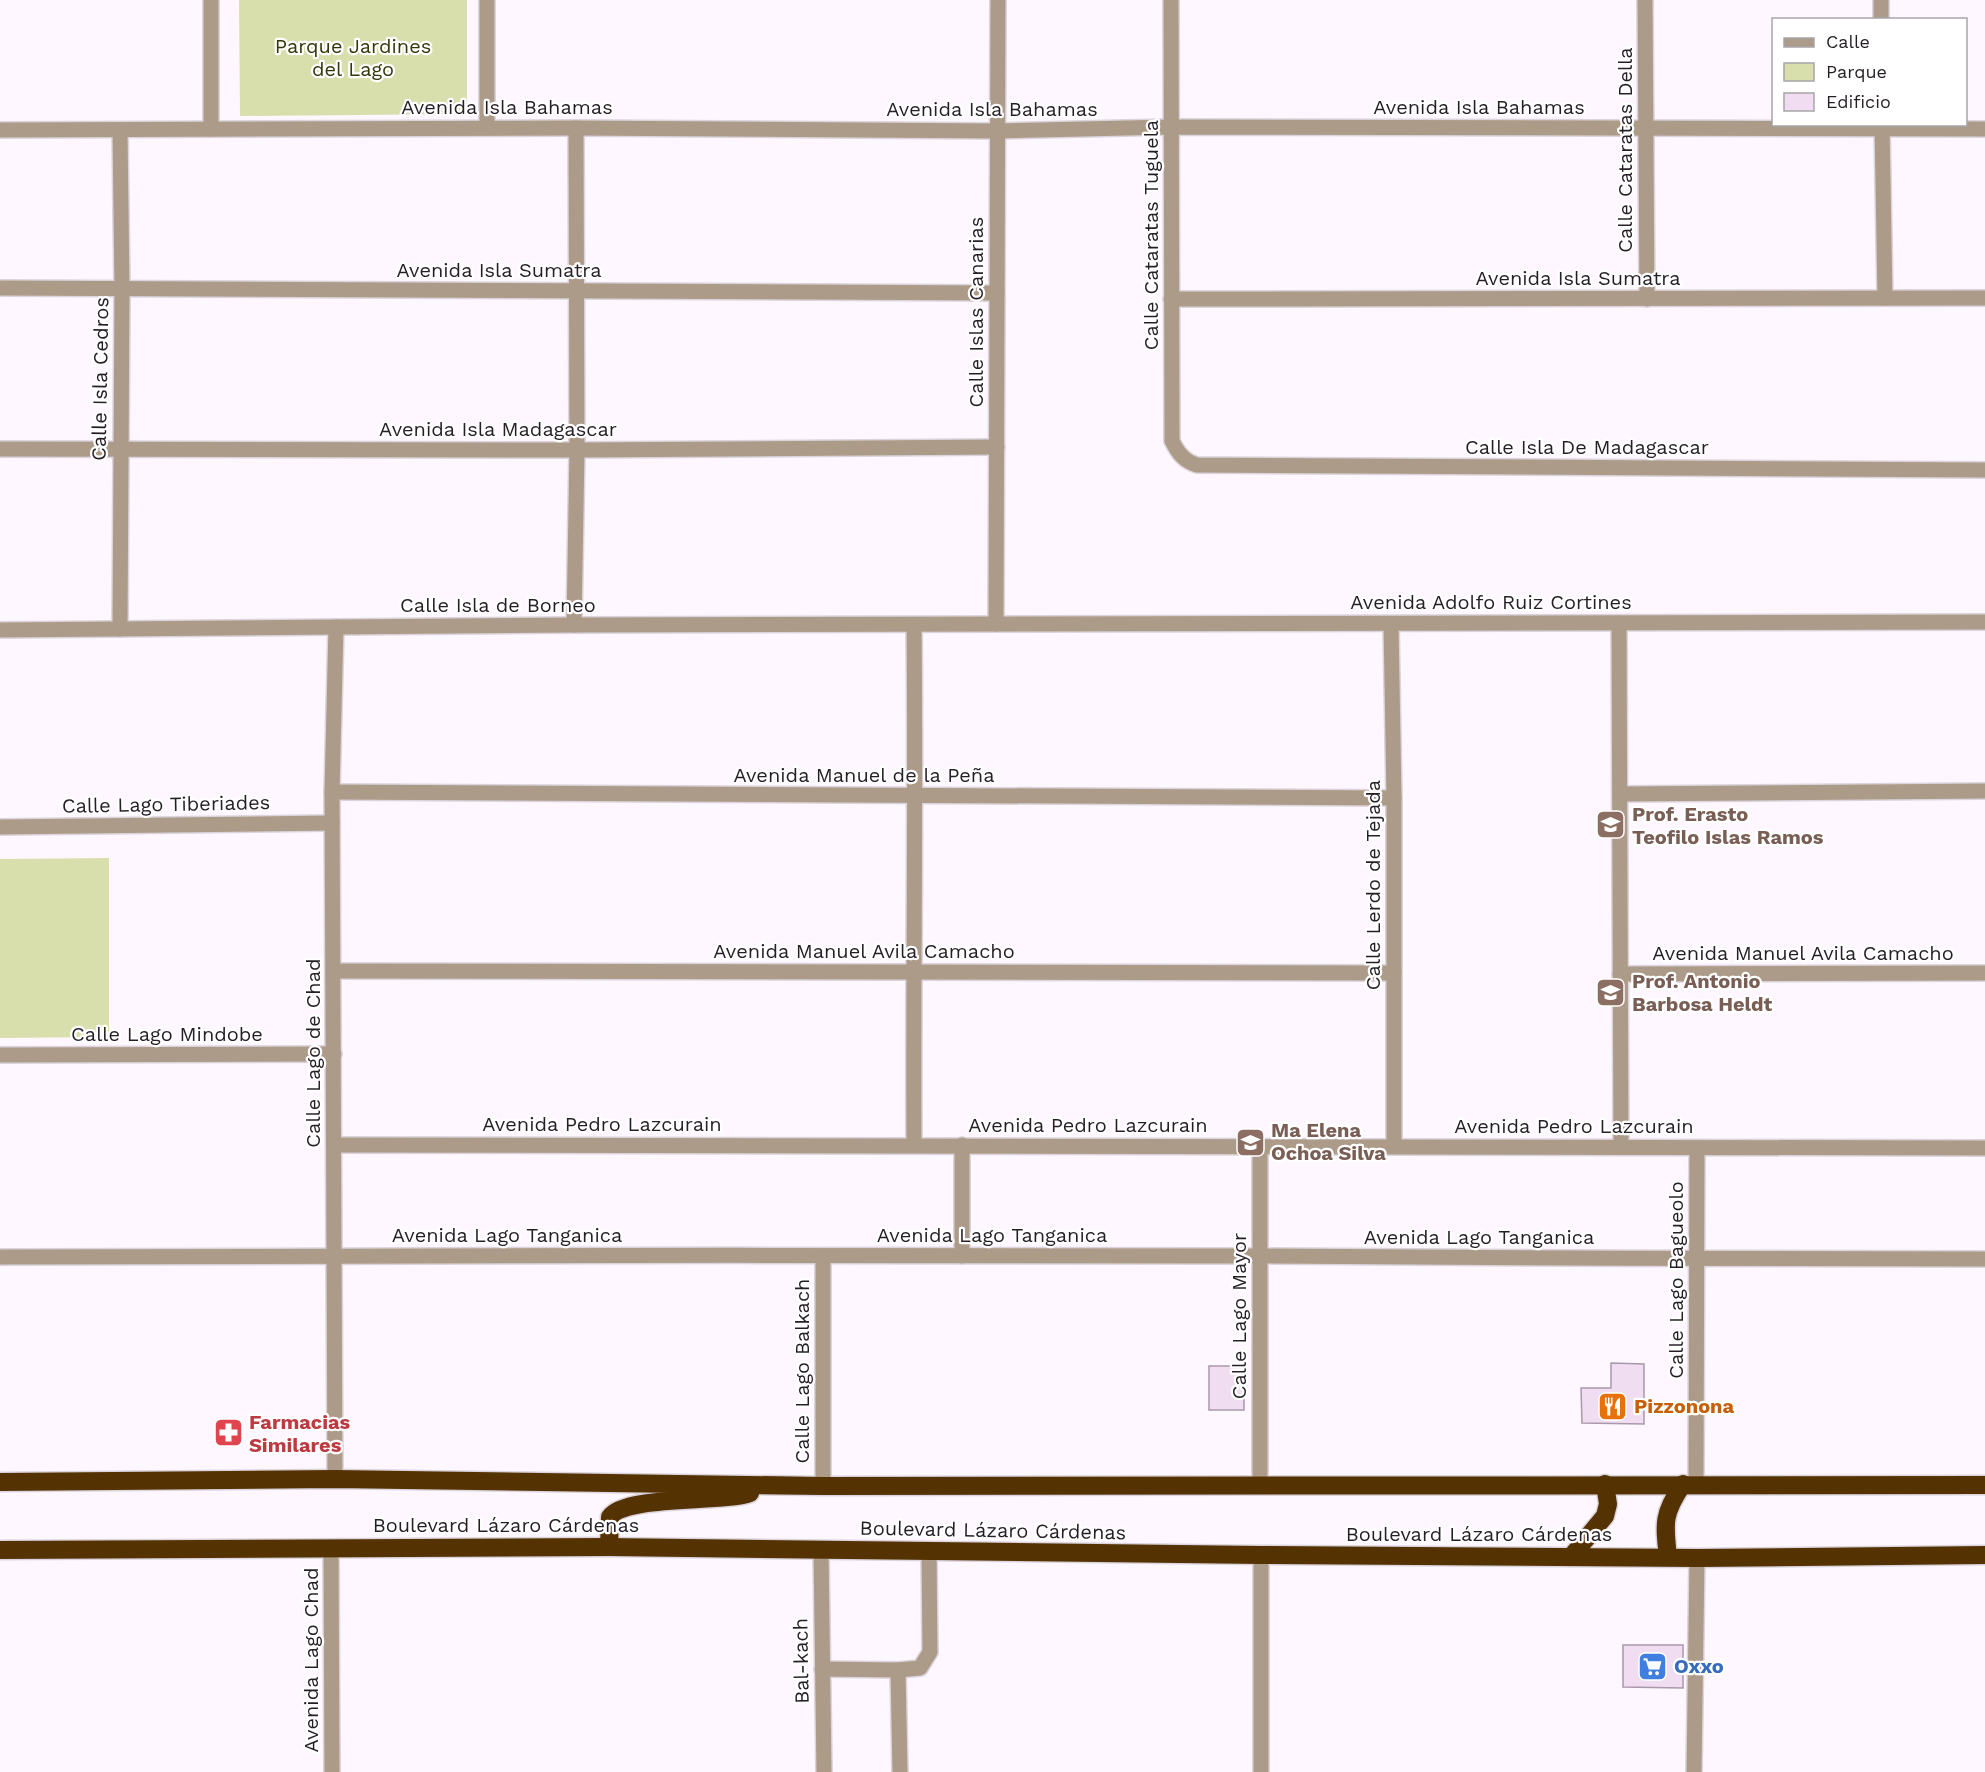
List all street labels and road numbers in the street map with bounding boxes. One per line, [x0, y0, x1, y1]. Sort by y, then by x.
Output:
street label: Calle Cataratas Della [1613, 47, 1637, 253]
street label: Avenida Isla Bahamas [401, 95, 613, 119]
street label: Avenida Isla Bahamas [1373, 95, 1585, 119]
street label: Avenida Isla Bahamas [886, 97, 1098, 121]
street label: Calle Cataratas Tuguela [1139, 120, 1163, 350]
street label: Calle Islas Canarias [964, 217, 988, 407]
street label: Avenida Isla Sumatra [396, 258, 602, 282]
street label: Avenida Isla Sumatra [1475, 266, 1681, 290]
street label: Calle Isla Cedros [87, 297, 113, 461]
street label: Avenida Isla Madagascar [379, 417, 617, 441]
street label: Calle Isla De Madagascar [1465, 435, 1709, 459]
street label: Avenida Adolfo Ruiz Cortines [1350, 590, 1632, 614]
street label: Calle Isla de Borneo [400, 593, 596, 617]
street label: Avenida Manuel de la Peña [733, 763, 995, 787]
street label: Calle Lerdo de Tejada [1361, 780, 1385, 990]
street label: Calle Lago Tiberiades [62, 790, 270, 818]
street label: Avenida Manuel Avila Camacho [713, 939, 1015, 963]
street label: Avenida Manuel Avila Camacho [1652, 941, 1954, 965]
street label: Calle Lago de Chad [301, 958, 325, 1148]
street label: Calle Lago Mindobe [71, 1022, 263, 1046]
street label: Avenida Pedro Lazcurain [482, 1112, 722, 1136]
street label: Avenida Pedro Lazcurain [968, 1113, 1208, 1137]
street label: Avenida Pedro Lazcurain [1454, 1114, 1694, 1138]
street label: Calle Lago Bagueolo [1664, 1181, 1688, 1379]
street label: Avenida Lago Tanganica [392, 1223, 622, 1247]
street label: Avenida Lago Tanganica [877, 1223, 1107, 1247]
street label: Avenida Lago Tanganica [1364, 1225, 1594, 1249]
street label: Calle Lago Mayor [1227, 1233, 1251, 1399]
street label: Calle Lago Balkach [790, 1279, 814, 1463]
street label: Boulevard Lázaro Cárdenas [373, 1513, 639, 1537]
street label: Boulevard Lázaro Cárdenas [860, 1516, 1126, 1544]
street label: Boulevard Lázaro Cárdenas [1346, 1522, 1612, 1546]
street label: Avenida Lago Chad [299, 1567, 323, 1753]
street label: Bal-kach [788, 1618, 814, 1704]

